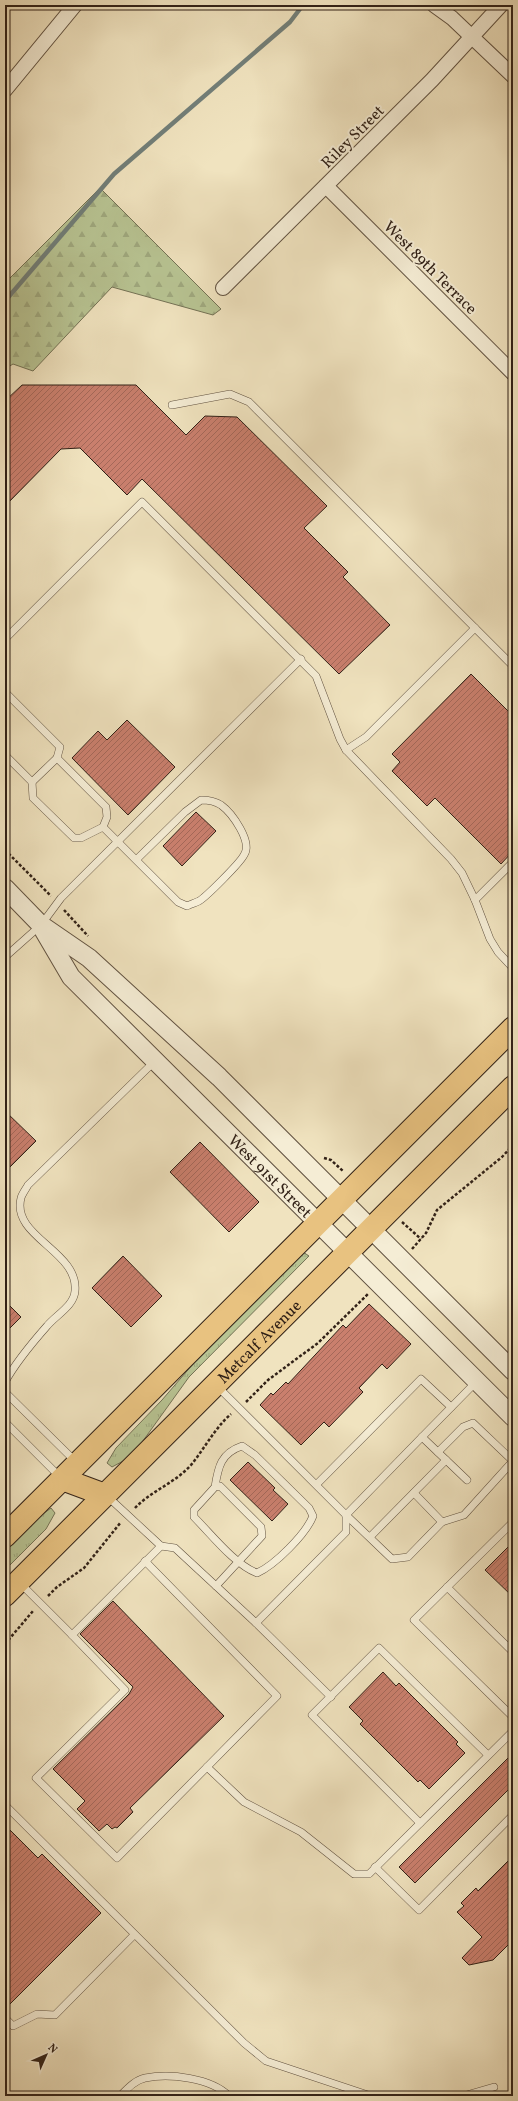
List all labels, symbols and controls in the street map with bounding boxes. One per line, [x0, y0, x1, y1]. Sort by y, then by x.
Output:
street label: Riley Street [317, 101, 390, 174]
street label: West 89th Terrace [378, 217, 481, 320]
street label: West 91st Street [222, 1130, 316, 1224]
street label: Metcalf Avenue [214, 1296, 307, 1389]
north arrow [26, 2035, 66, 2075]
text: N [44, 2041, 60, 2057]

